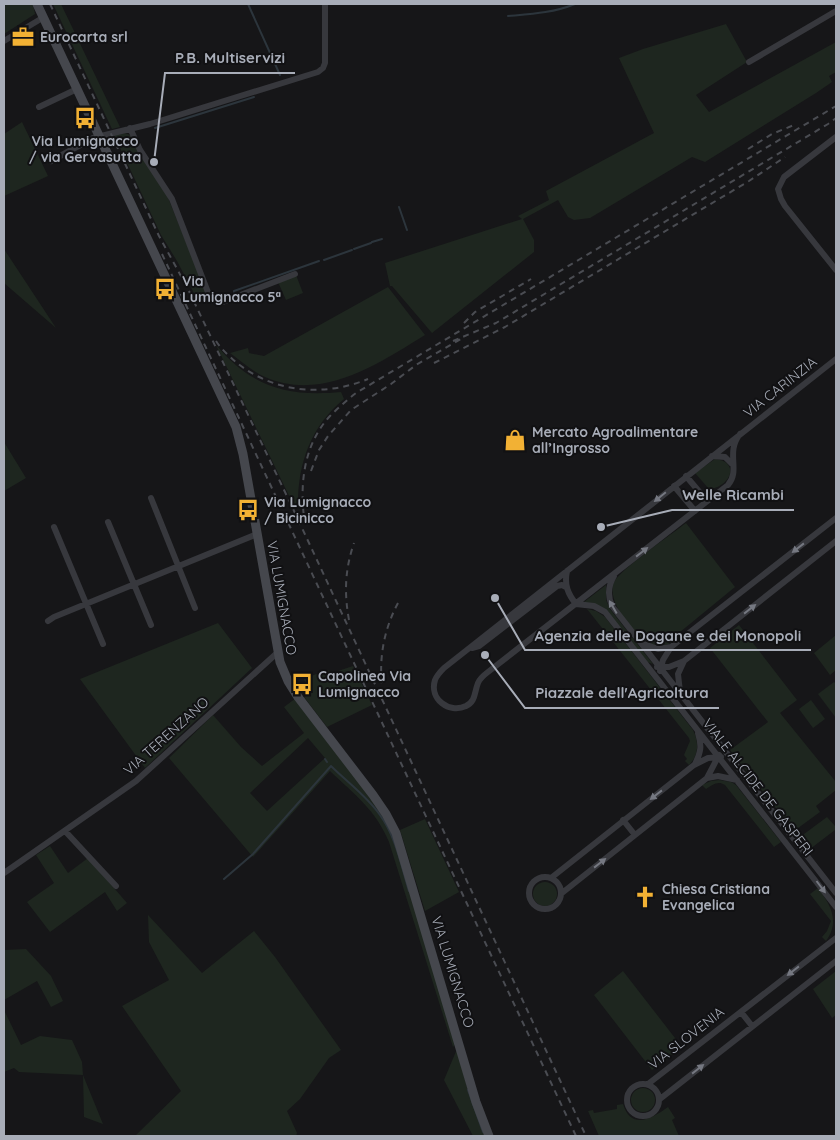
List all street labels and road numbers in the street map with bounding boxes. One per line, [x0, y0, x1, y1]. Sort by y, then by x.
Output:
street label: VIA CARINZIA [740, 353, 820, 421]
street label: VIA LUMIGNACCO [263, 539, 301, 657]
street label: VIA TERENZANO [120, 693, 213, 779]
street label: VIALE ALCIDE DE GASPERI [699, 715, 817, 859]
street label: VIA LUMIGNACCO [427, 914, 479, 1030]
street label: VIA SLOVENIA [644, 1003, 728, 1073]

